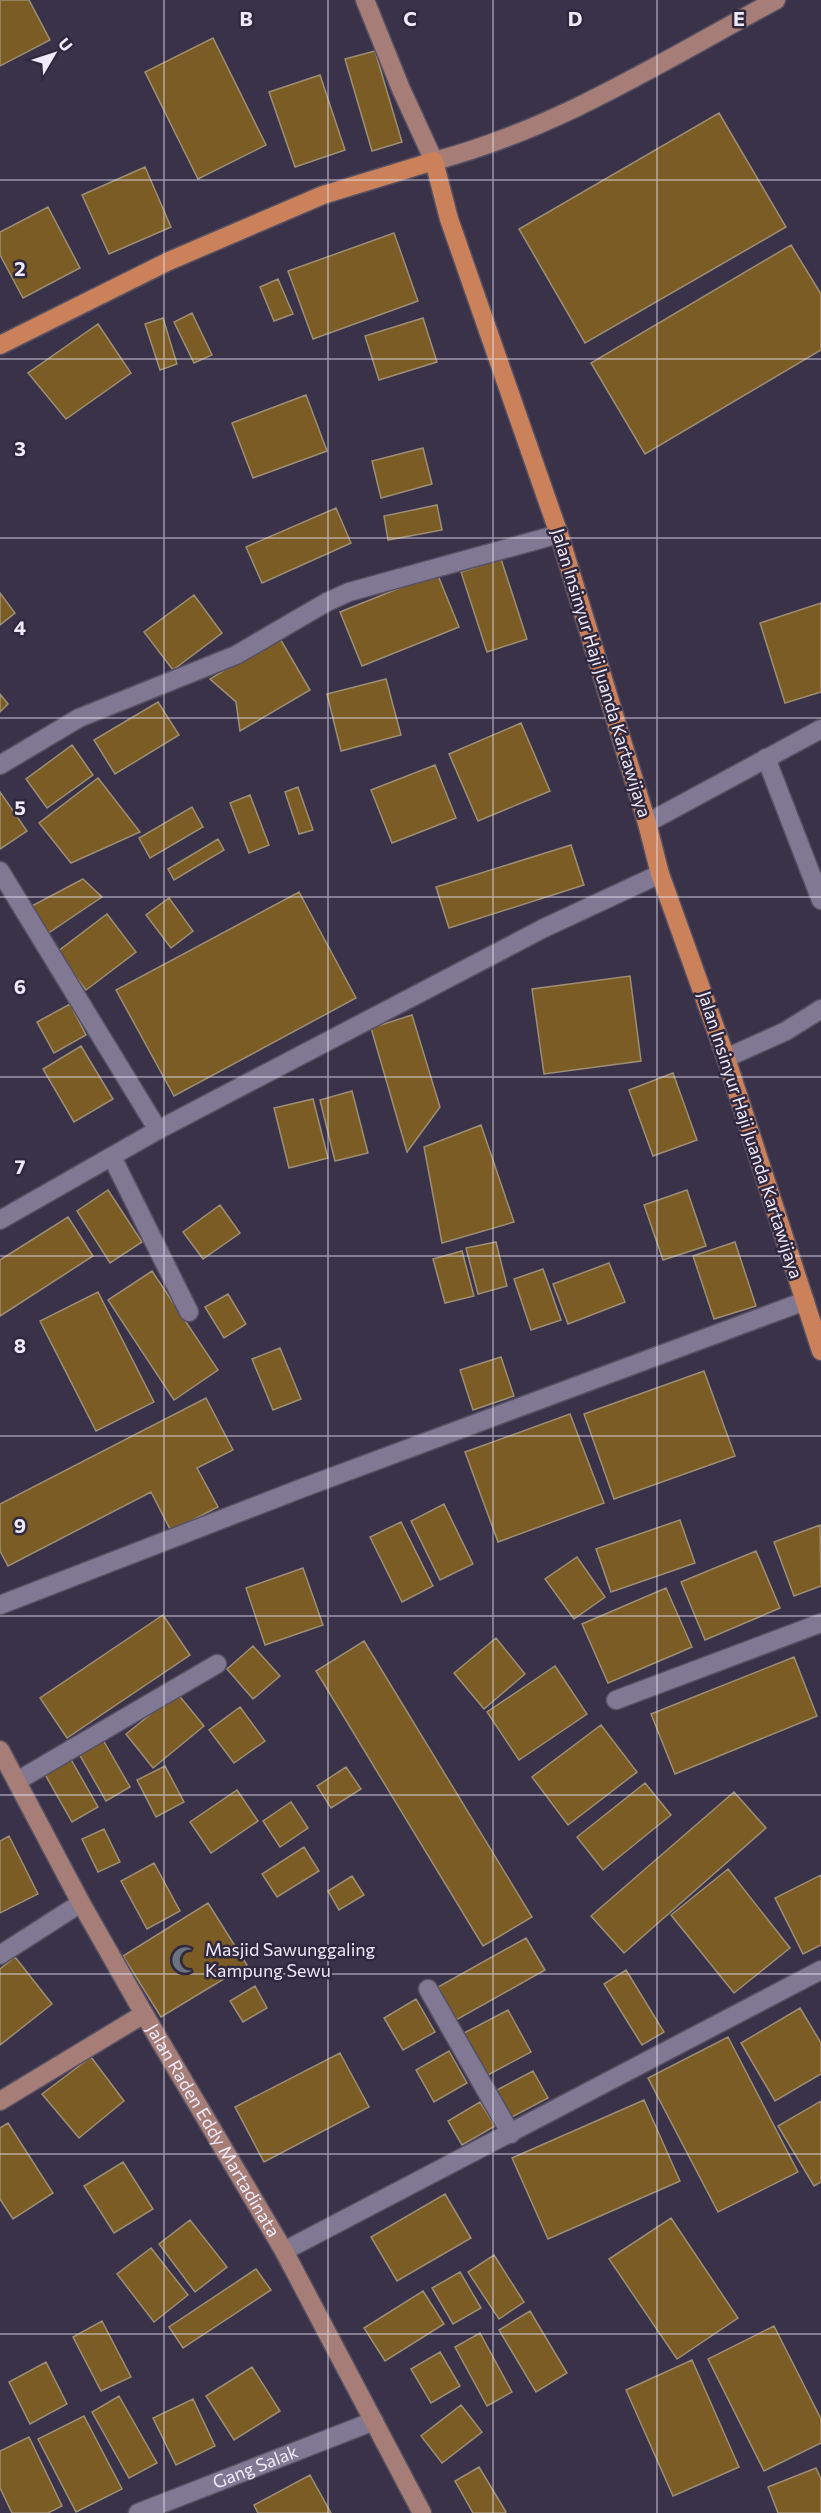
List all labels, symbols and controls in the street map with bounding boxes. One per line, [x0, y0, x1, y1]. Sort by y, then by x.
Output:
text: B [239, 6, 253, 30]
text: C [403, 6, 417, 30]
text: D [568, 6, 582, 30]
text: E [733, 6, 745, 30]
north arrow [24, 24, 84, 84]
text: U [55, 34, 77, 55]
text: 2 [14, 256, 26, 280]
text: 3 [14, 436, 26, 460]
street label: Jalan Insinyur Haji Juanda Kartawijaya [547, 525, 657, 820]
text: 4 [14, 615, 26, 639]
text: 5 [14, 795, 26, 819]
text: 6 [14, 974, 26, 998]
street label: Jalan Insinyur Haji Juanda Kartawijaya [694, 988, 808, 1281]
text: 7 [15, 1154, 26, 1178]
text: 8 [14, 1333, 26, 1357]
text: 9 [14, 1513, 26, 1537]
place label: Masjid Sawunggaling Kampung Sewu [205, 1938, 376, 1981]
mosque icon: Masjid Sawunggaling Kampung Sewu [170, 1945, 200, 1975]
street label: Jalan Raden Eddy Martadinata [142, 2019, 285, 2241]
street label: Gang Salak [209, 2440, 301, 2493]

